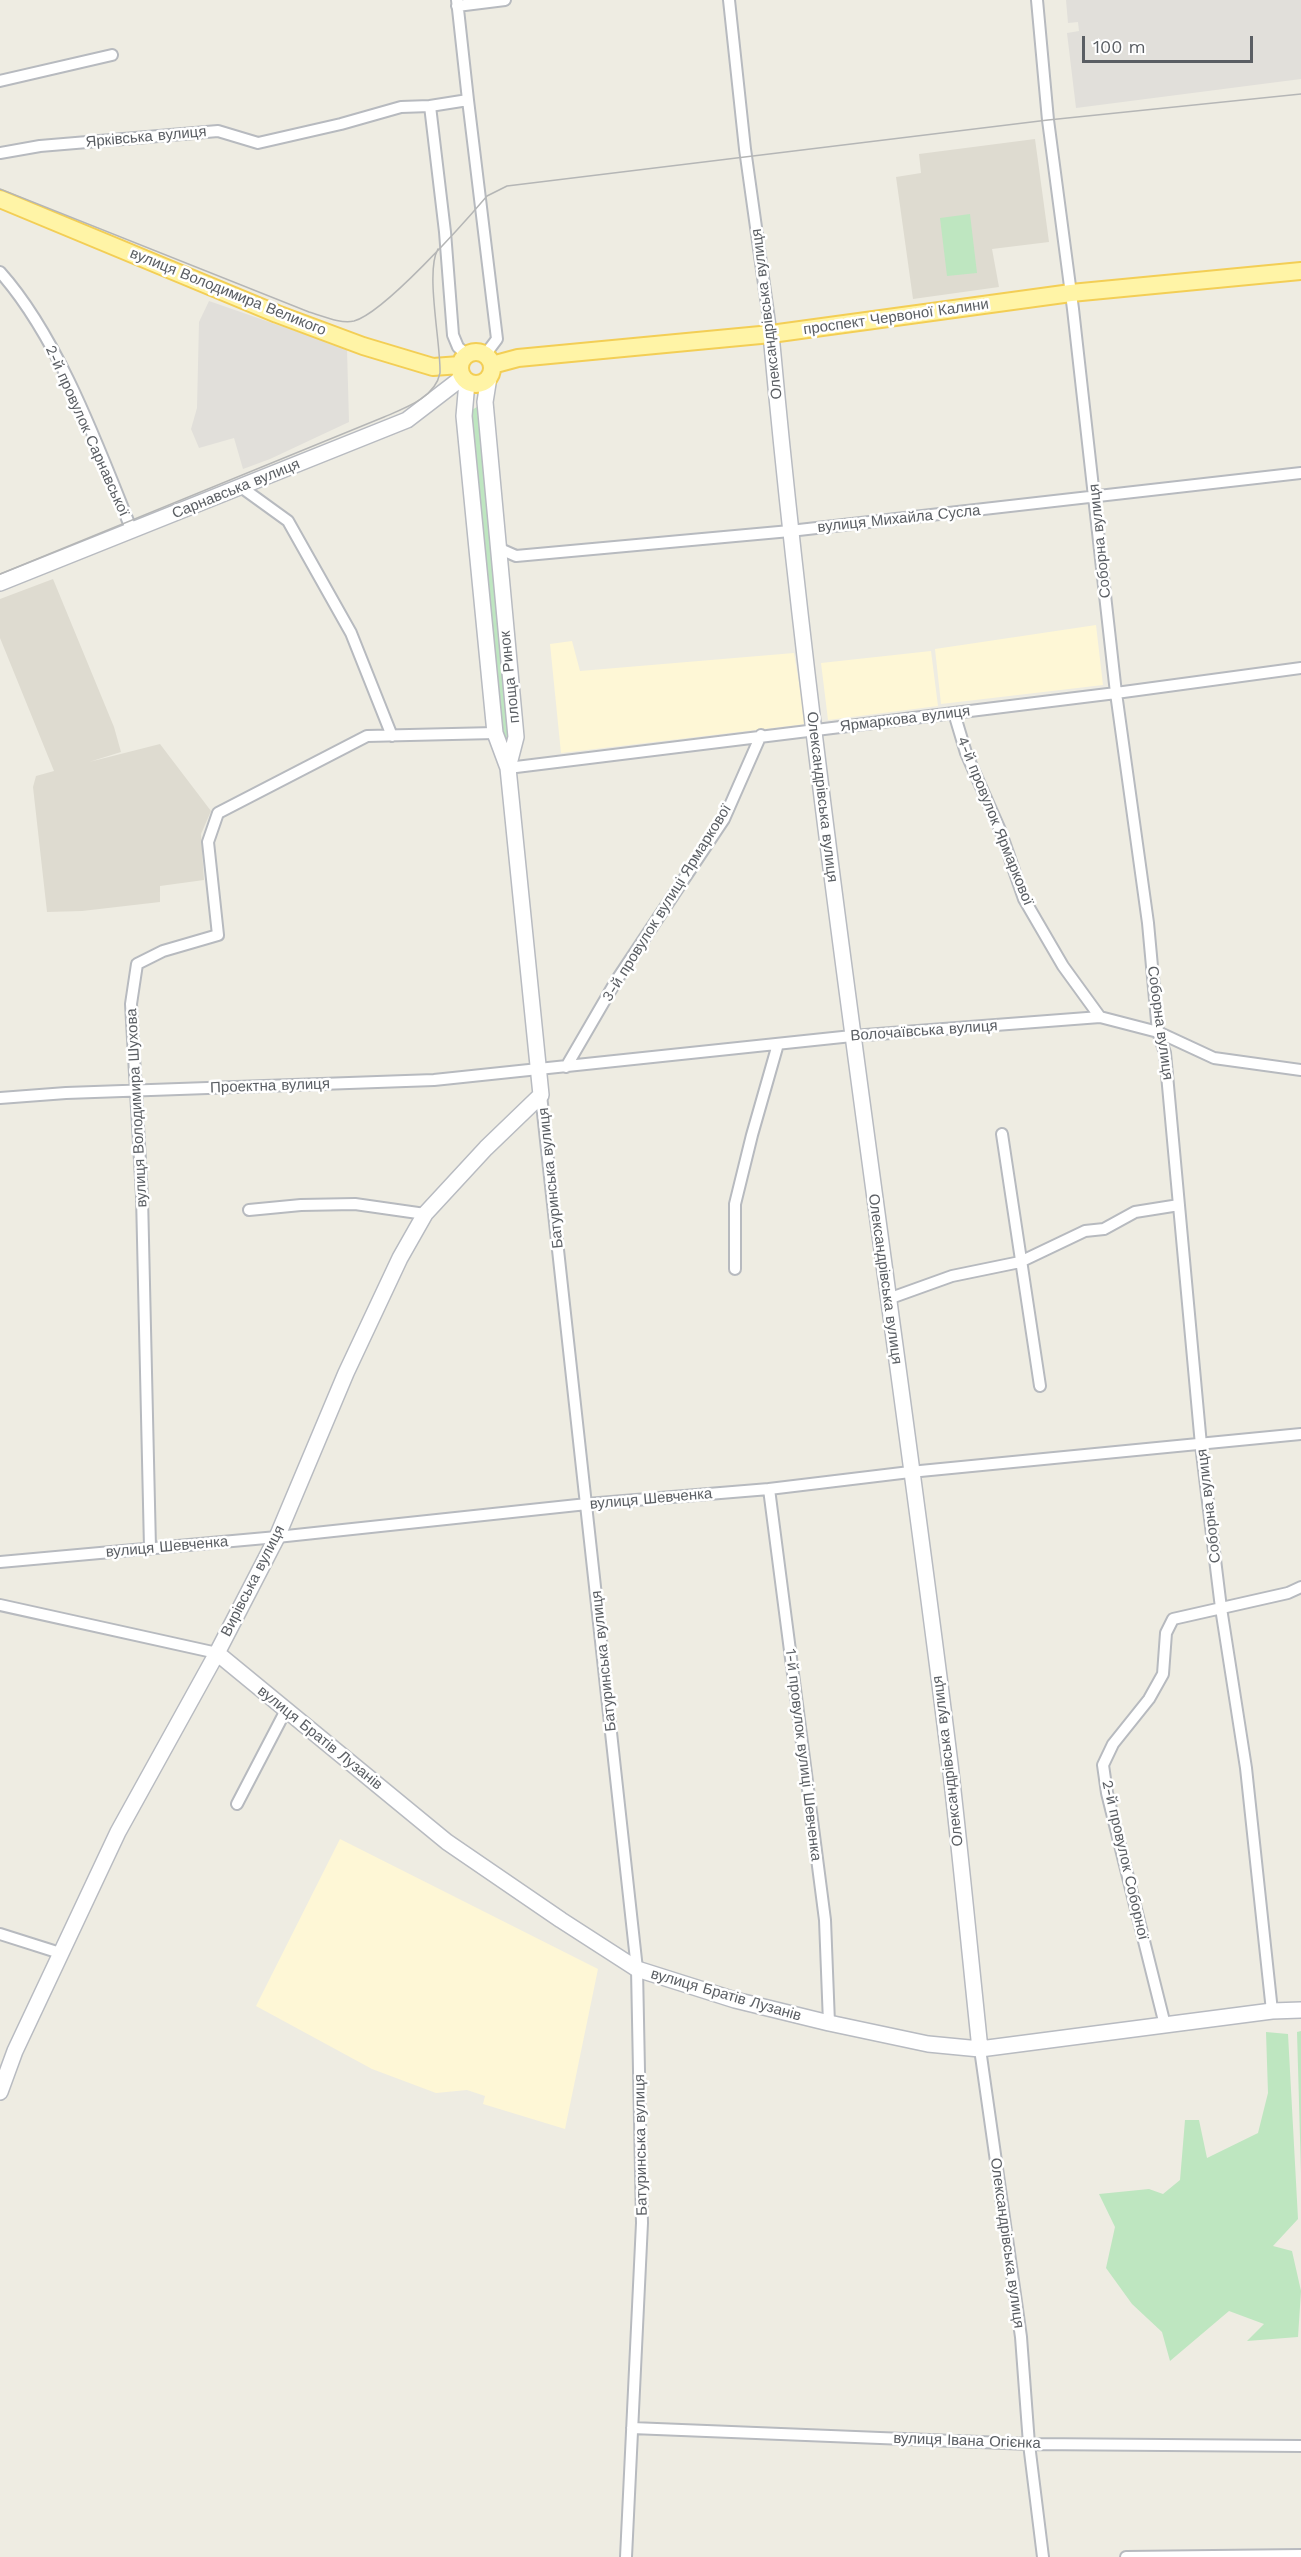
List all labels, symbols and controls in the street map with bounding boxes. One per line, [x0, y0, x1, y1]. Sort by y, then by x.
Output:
scale bar [1085, 24, 1256, 62]
text: 100 m [1093, 36, 1146, 57]
street label: Ярківська вулиця [85, 123, 207, 151]
street label: Олександрівська вулиця [748, 228, 786, 400]
street label: вулиця Володимира Великого [127, 244, 329, 340]
street label: проспект Червоної Калини [802, 295, 990, 339]
street label: 2-й провулок Сарнавської [41, 343, 133, 519]
street label: Сарнавська вулиця [169, 455, 303, 523]
street label: Соборна вулиця [1085, 483, 1115, 599]
street label: вулиця Михайла Сусла [817, 501, 981, 537]
street label: площа Ринок [496, 630, 524, 724]
street label: Ярмаркова вулиця [839, 702, 971, 736]
street label: Олександрівська вулиця [803, 711, 841, 883]
street label: 4-й провулок Ярмаркової [953, 734, 1037, 908]
street label: 3-й провулок вулиці Ярмаркової [599, 801, 735, 1005]
street label: Соборна вулиця [1143, 965, 1177, 1081]
street label: вулиця Володимира Шухова [123, 1008, 151, 1208]
street label: Волочаївська вулиця [850, 1017, 998, 1045]
street label: Проектна вулиця [210, 1075, 330, 1097]
street label: Батуринська вулиця [535, 1107, 567, 1249]
street label: Олександрівська вулиця [864, 1193, 906, 1365]
street label: Соборна вулиця [1193, 1448, 1225, 1564]
street label: вулиця Шевченка [589, 1485, 713, 1513]
street label: Вирівська вулиця [217, 1522, 289, 1640]
street label: вулиця Шевченка [105, 1533, 229, 1561]
street label: Батуринська вулиця [588, 1590, 620, 1732]
street label: 1-й провулок вулиці Шевченка [781, 1648, 825, 1862]
street label: Олександрівська вулиця [929, 1675, 967, 1847]
street label: вулиця Братів Лузанів [254, 1682, 386, 1794]
street label: 2-й провулок Соборної [1098, 1778, 1152, 1942]
street label: вулиця Братів Лузанів [649, 1965, 803, 2025]
street label: Батуринська вулиця [631, 2074, 651, 2216]
street label: Олександрівська вулиця [986, 2157, 1028, 2329]
street label: вулиця Івана Огієнка [893, 2429, 1041, 2453]

